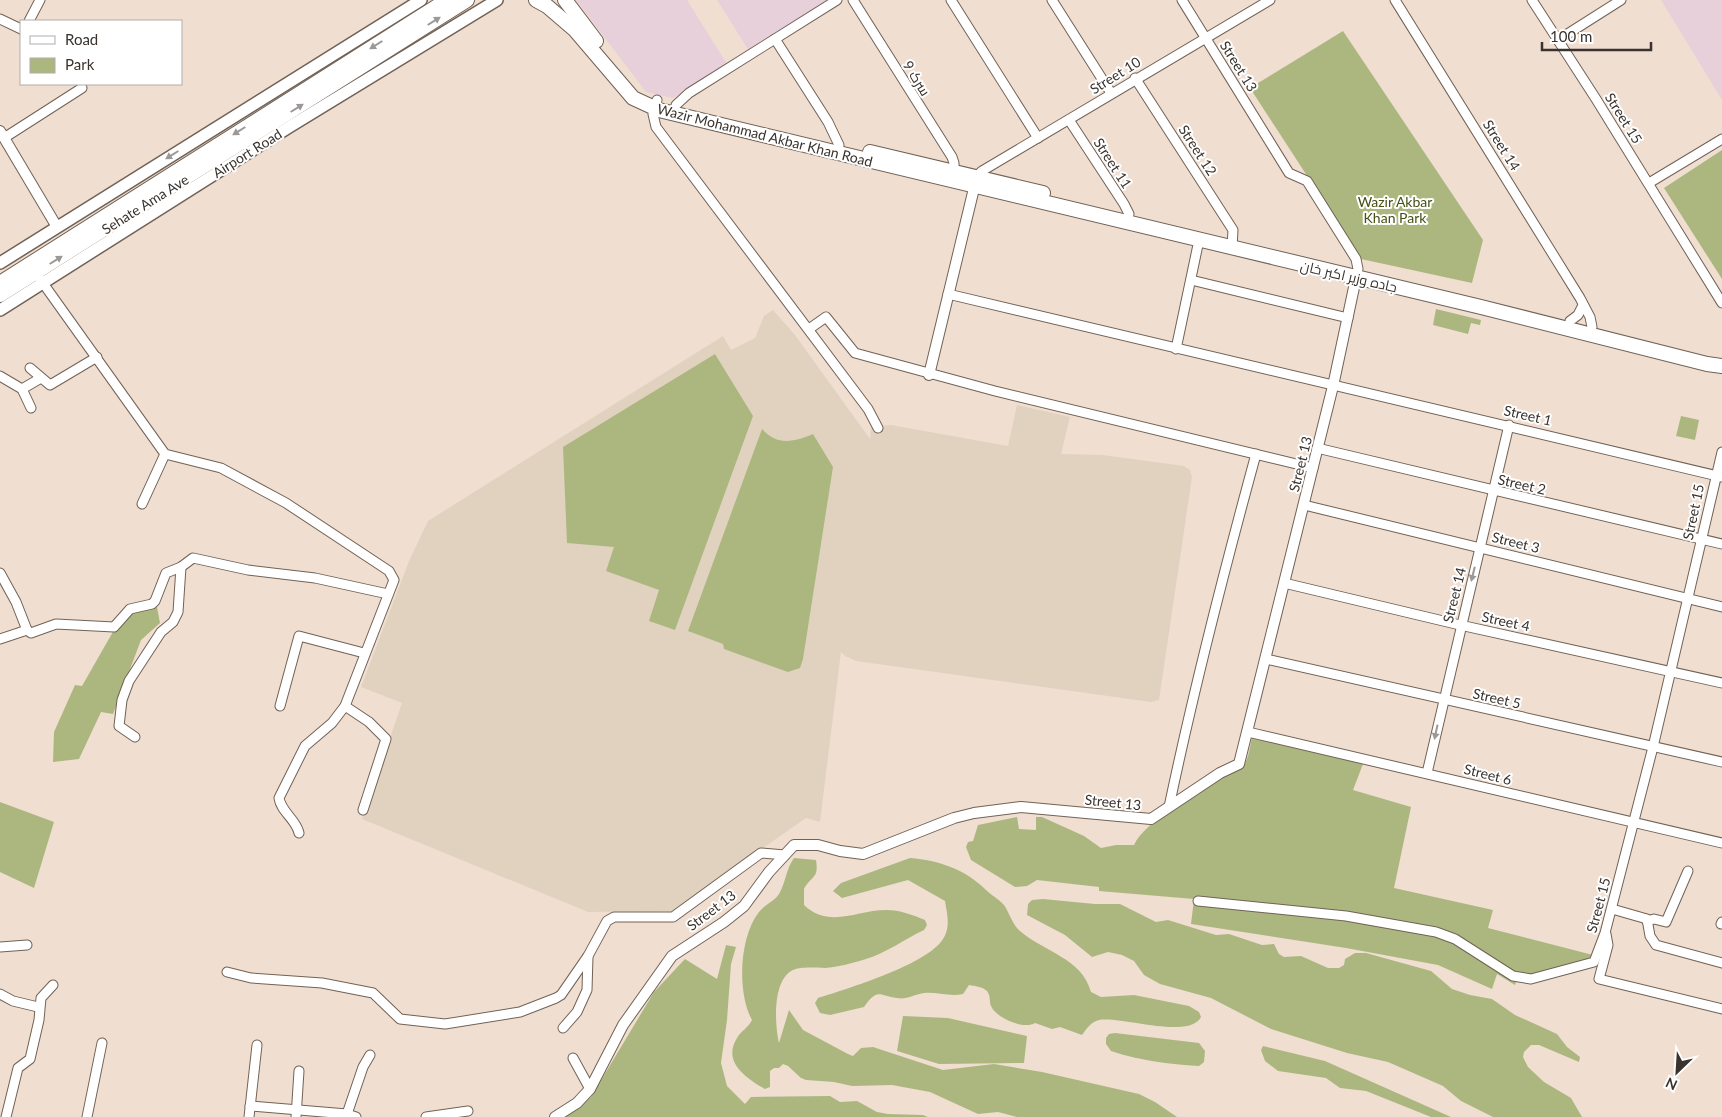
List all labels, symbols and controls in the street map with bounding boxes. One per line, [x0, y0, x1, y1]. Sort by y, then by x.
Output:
one-way arrow [428, 16, 441, 25]
legend [20, 20, 182, 85]
scale bar [1542, 20, 1651, 52]
text: 100 m [1550, 27, 1592, 45]
text: Road [65, 30, 98, 48]
street label: Street 13 [1217, 37, 1261, 95]
one-way arrow [370, 40, 383, 49]
street label: Street 10 [1086, 53, 1144, 97]
text: Park [65, 55, 95, 73]
street label: سرک 9 [900, 57, 934, 99]
street label: Street 15 [1602, 89, 1646, 147]
street label: Wazir Mohammad Akbar Khan Road [656, 100, 874, 170]
one-way arrow [291, 103, 304, 113]
street label: Street 14 [1480, 116, 1524, 174]
street label: Street 12 [1175, 122, 1221, 178]
street label: Airport Road [209, 125, 285, 181]
one-way arrow [232, 126, 245, 136]
street label: Street 11 [1090, 135, 1136, 191]
one-way arrow [165, 150, 178, 160]
street label: Sehate Ama Ave [98, 170, 192, 238]
park label: Wazir Akbar Khan Park [1358, 193, 1432, 226]
one-way arrow [50, 255, 63, 264]
street label: جاده وزیر اکبر خان [1299, 257, 1399, 295]
street label: Street 1 [1502, 401, 1554, 429]
street label: Street 13 [1285, 434, 1315, 494]
street label: Street 2 [1496, 470, 1548, 498]
street label: Street 15 [1679, 483, 1707, 541]
street label: Street 3 [1490, 528, 1542, 556]
street label: Street 14 [1439, 565, 1469, 625]
one-way arrow [1469, 567, 1477, 582]
street label: Street 4 [1480, 608, 1532, 634]
street label: Street 5 [1471, 684, 1523, 712]
one-way arrow [1431, 725, 1439, 741]
street label: Street 6 [1462, 760, 1514, 788]
street label: Street 13 [1084, 791, 1142, 813]
street label: Street 15 [1582, 875, 1614, 935]
street label: Street 13 [683, 886, 739, 934]
north arrow [1652, 1047, 1702, 1097]
text: N [1663, 1074, 1680, 1094]

